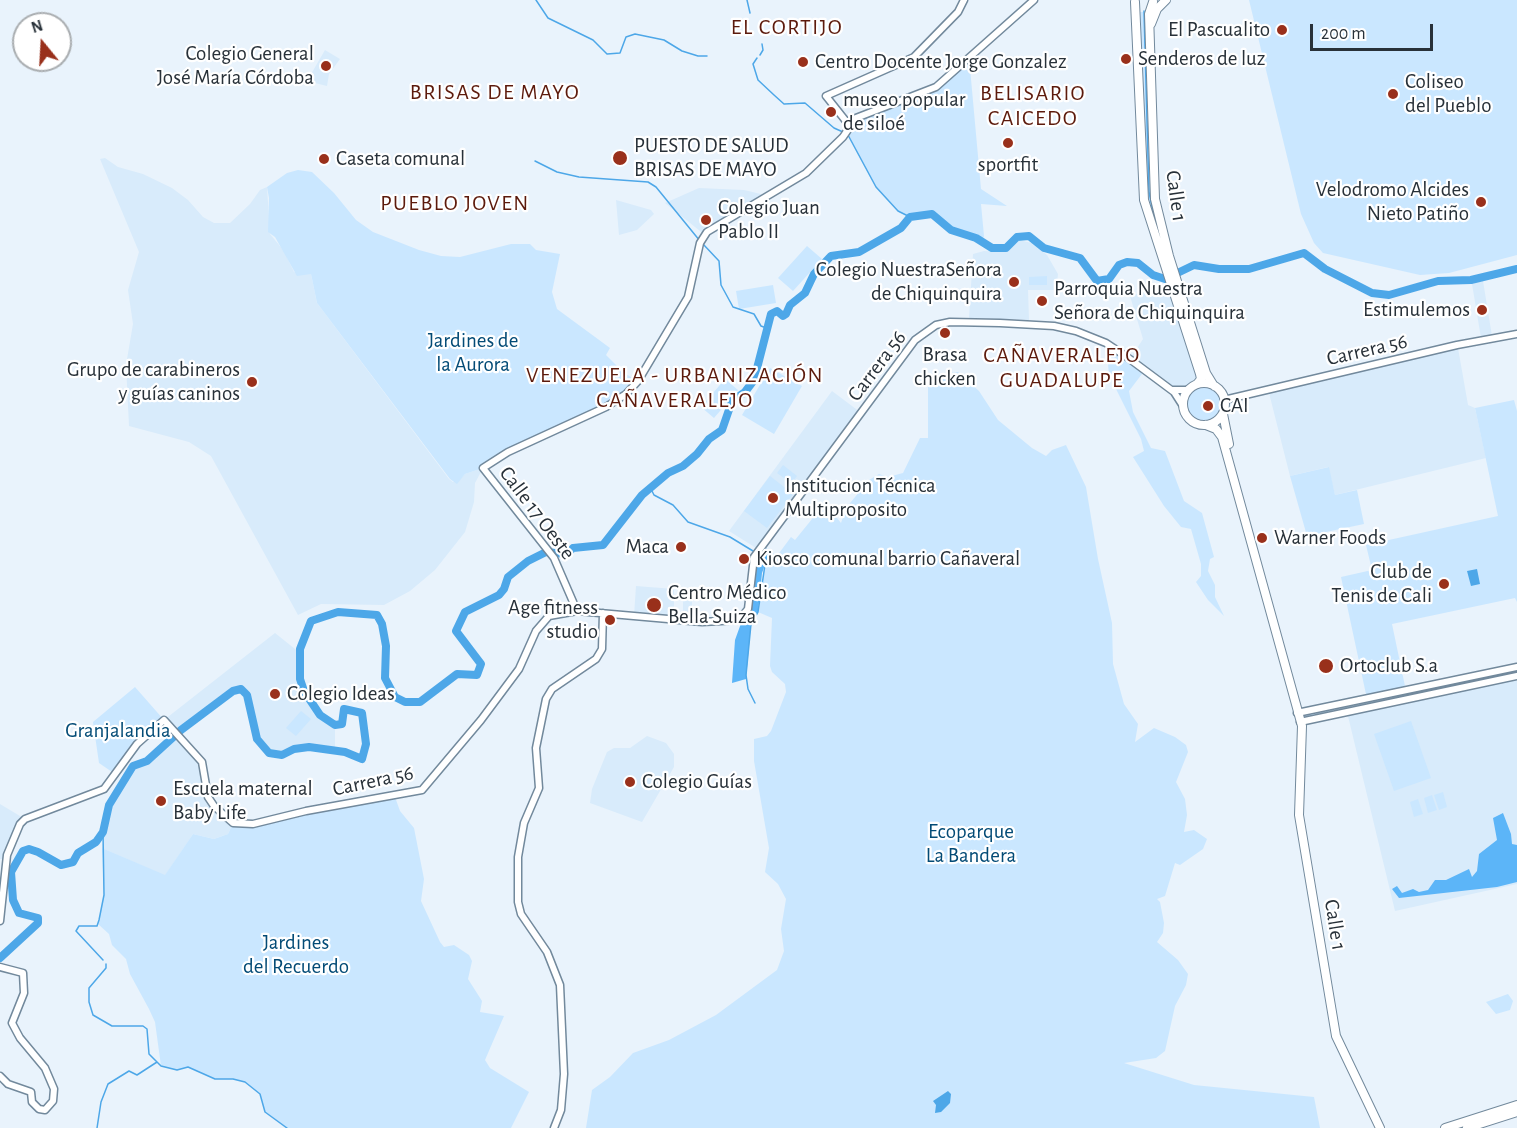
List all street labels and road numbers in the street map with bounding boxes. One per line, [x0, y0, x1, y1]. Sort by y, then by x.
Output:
street label: Calle 1 [1160, 169, 1192, 223]
street label: Carrera 56 [842, 326, 912, 406]
street label: Carrera 56 [1324, 328, 1410, 372]
street label: Calle 17 Oeste [494, 461, 580, 565]
street label: Carrera 56 [330, 760, 416, 802]
street label: Calle 1 [1319, 898, 1351, 952]

